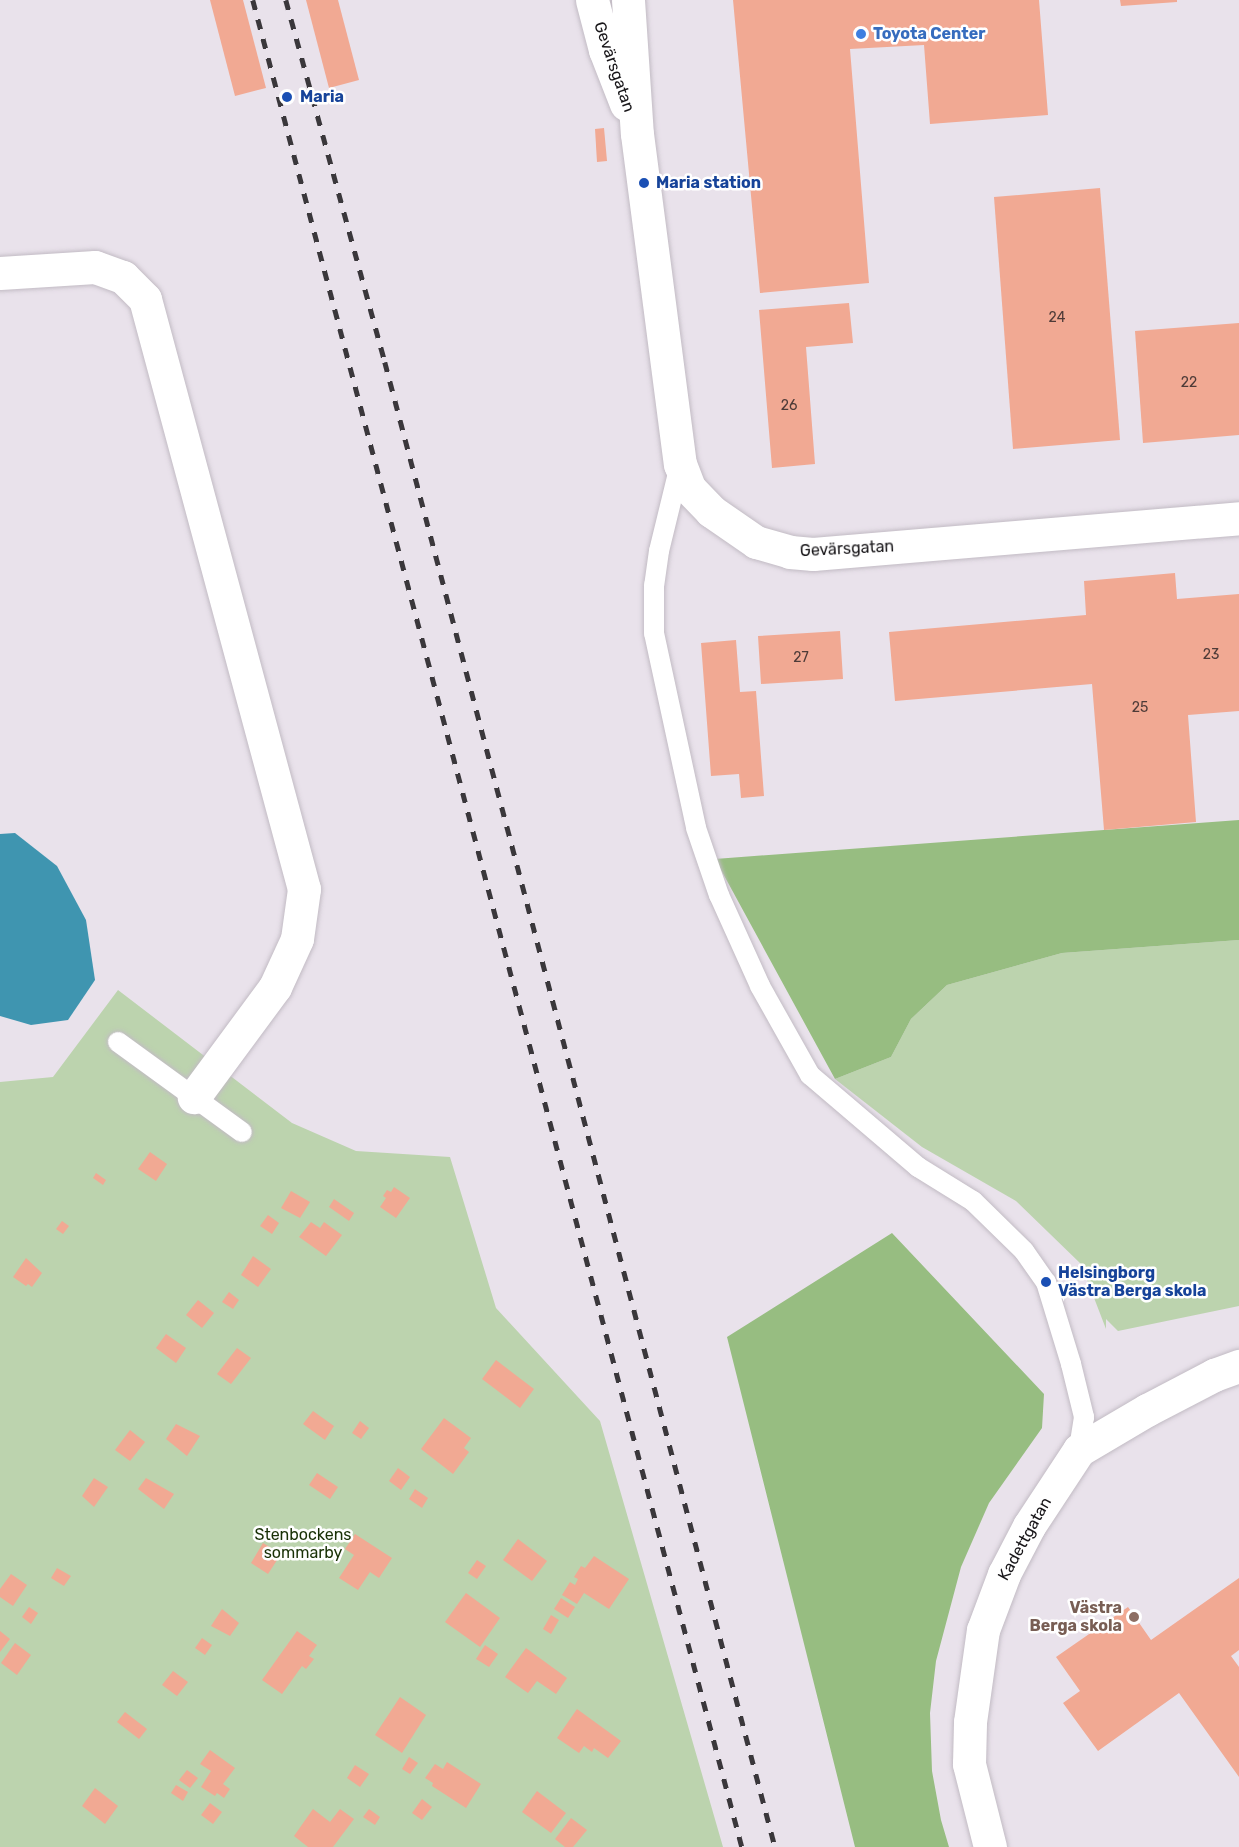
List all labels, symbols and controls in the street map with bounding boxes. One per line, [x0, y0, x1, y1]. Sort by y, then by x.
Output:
street label: Gevärsgatan [590, 19, 638, 115]
place label: Toyota Center [873, 24, 986, 44]
marker: Toyota Center [854, 27, 868, 41]
place label: Maria [300, 87, 344, 107]
marker: Maria [278, 88, 296, 106]
place label: Maria station [656, 173, 761, 193]
marker: Maria station [637, 176, 651, 190]
house number: 24 [1049, 310, 1065, 326]
house number: 22 [1181, 375, 1197, 391]
house number: 26 [781, 398, 797, 414]
street label: Gevärsgatan [799, 537, 895, 561]
house number: 23 [1203, 647, 1219, 663]
house number: 27 [793, 650, 809, 666]
house number: 25 [1132, 700, 1148, 716]
place label: Helsingborg Västra Berga skola [1058, 1263, 1206, 1301]
marker: Helsingborg Västra Berga skola [1039, 1275, 1053, 1289]
street label: Kadettgatan [994, 1494, 1056, 1584]
park label: Stenbockens sommarby [254, 1525, 352, 1563]
place label: Västra Berga skola [1029, 1598, 1122, 1636]
marker: Västra Berga skola [1127, 1610, 1141, 1624]

